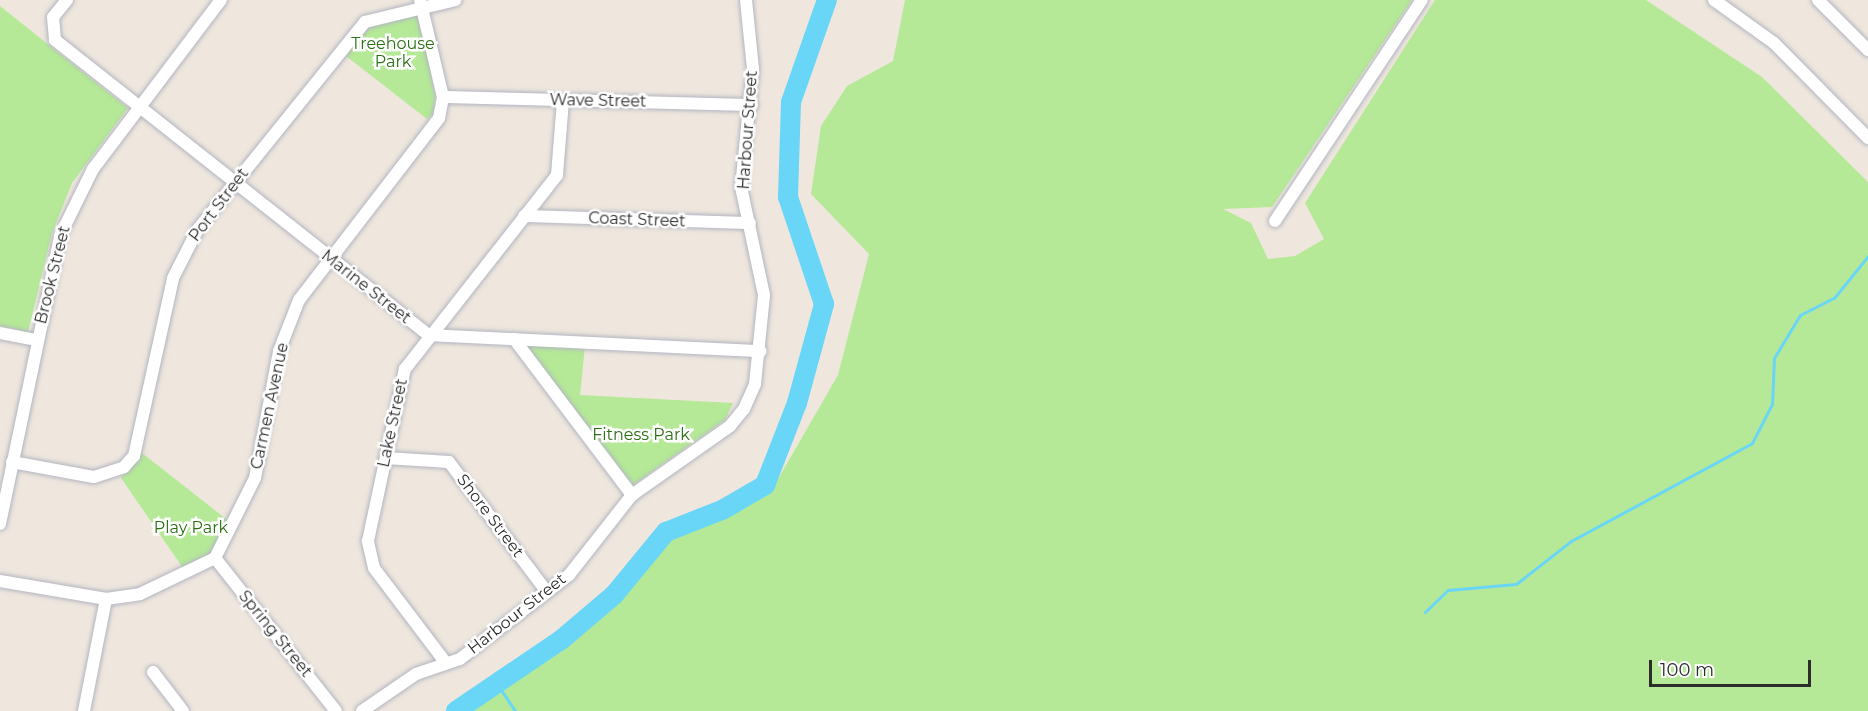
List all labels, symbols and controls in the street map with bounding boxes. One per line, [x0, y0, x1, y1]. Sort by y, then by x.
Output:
park label: Treehouse Park [351, 34, 435, 72]
street label: Harbour Street [734, 70, 762, 190]
street label: Wave Street [549, 91, 647, 111]
street label: Port Street [185, 164, 253, 246]
street label: Coast Street [588, 209, 686, 231]
street label: Brook Street [32, 224, 74, 326]
street label: Marine Street [317, 246, 415, 328]
street label: Carmen Avenue [247, 341, 293, 471]
street label: Lake Street [374, 377, 412, 469]
park label: Fitness Park [592, 425, 690, 445]
street label: Shore Street [453, 471, 527, 561]
park label: Play Park [154, 518, 228, 538]
street label: Harbour Street [464, 570, 570, 658]
street label: Spring Street [234, 587, 316, 681]
scale bar [1652, 648, 1814, 686]
text: 100 m [1660, 659, 1714, 681]

